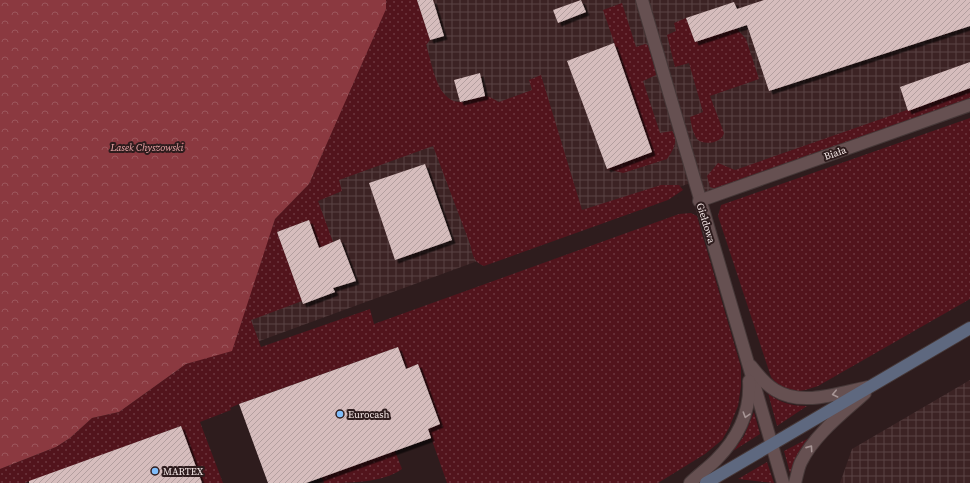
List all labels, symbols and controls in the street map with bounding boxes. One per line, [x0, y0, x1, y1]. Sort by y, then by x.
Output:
park label: Lasek Chyszowski [109, 141, 184, 154]
street label: Biała [822, 143, 849, 163]
street label: Giełdowa [694, 201, 719, 246]
one-way arrow [832, 390, 838, 398]
place label: Eurocash [348, 408, 390, 421]
marker: Eurocash [335, 409, 345, 419]
one-way arrow [742, 411, 751, 418]
one-way arrow [805, 445, 812, 452]
place label: MARTEX [163, 465, 204, 478]
marker: MARTEX [150, 466, 160, 476]

